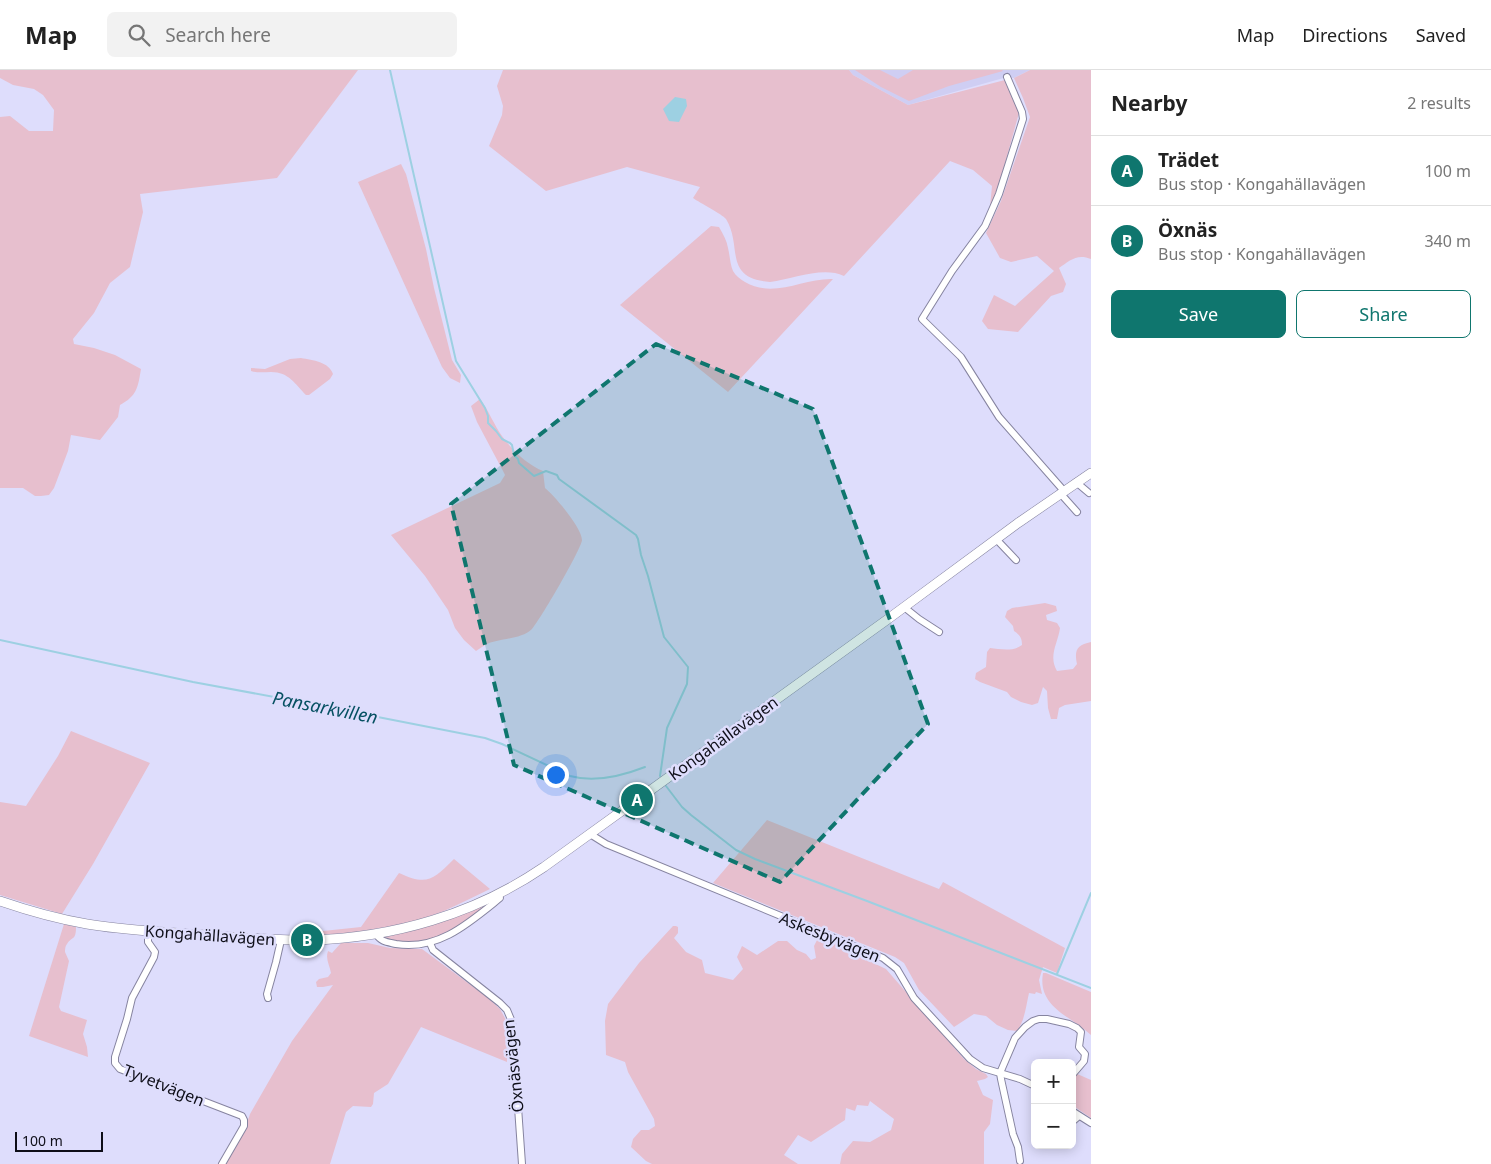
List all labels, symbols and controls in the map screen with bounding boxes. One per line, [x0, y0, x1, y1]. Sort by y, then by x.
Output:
search box [107, 12, 457, 57]
text: Map [25, 18, 77, 51]
icon: search [125, 21, 153, 49]
text: Search here [165, 22, 271, 48]
text: Map [1237, 23, 1274, 47]
text: Directions [1302, 23, 1388, 47]
text: Saved [1416, 23, 1466, 47]
text: Nearby [1111, 89, 1187, 117]
text: 2 results [1407, 92, 1471, 114]
text: Trädet [1158, 147, 1219, 173]
text: A [1121, 160, 1133, 182]
text: 100 m [1424, 160, 1471, 182]
text: Bus stop · Kongahällavägen [1158, 173, 1366, 195]
text: Öxnäs [1158, 217, 1217, 243]
text: B [1122, 230, 1132, 252]
text: 340 m [1424, 230, 1471, 252]
text: Bus stop · Kongahällavägen [1158, 243, 1366, 265]
button: Save [1111, 290, 1286, 338]
button: Share [1296, 290, 1471, 338]
water label: Pansarkvillen [271, 685, 380, 729]
street label: Kongahällavägen [664, 691, 782, 785]
your location [543, 762, 569, 788]
pin: A [621, 781, 653, 819]
street label: Askesbyvägen [776, 907, 884, 967]
street label: Kongahällavägen [144, 919, 276, 951]
pin: B [291, 921, 323, 959]
street label: Öxnäsvägen [497, 1018, 529, 1114]
street label: Tyvetvägen [120, 1059, 208, 1111]
map controls [1031, 1059, 1076, 1149]
button: + [1031, 1059, 1076, 1104]
button: − [1031, 1104, 1076, 1149]
scale bar [15, 1129, 102, 1152]
text: 100 m [22, 1131, 63, 1150]

